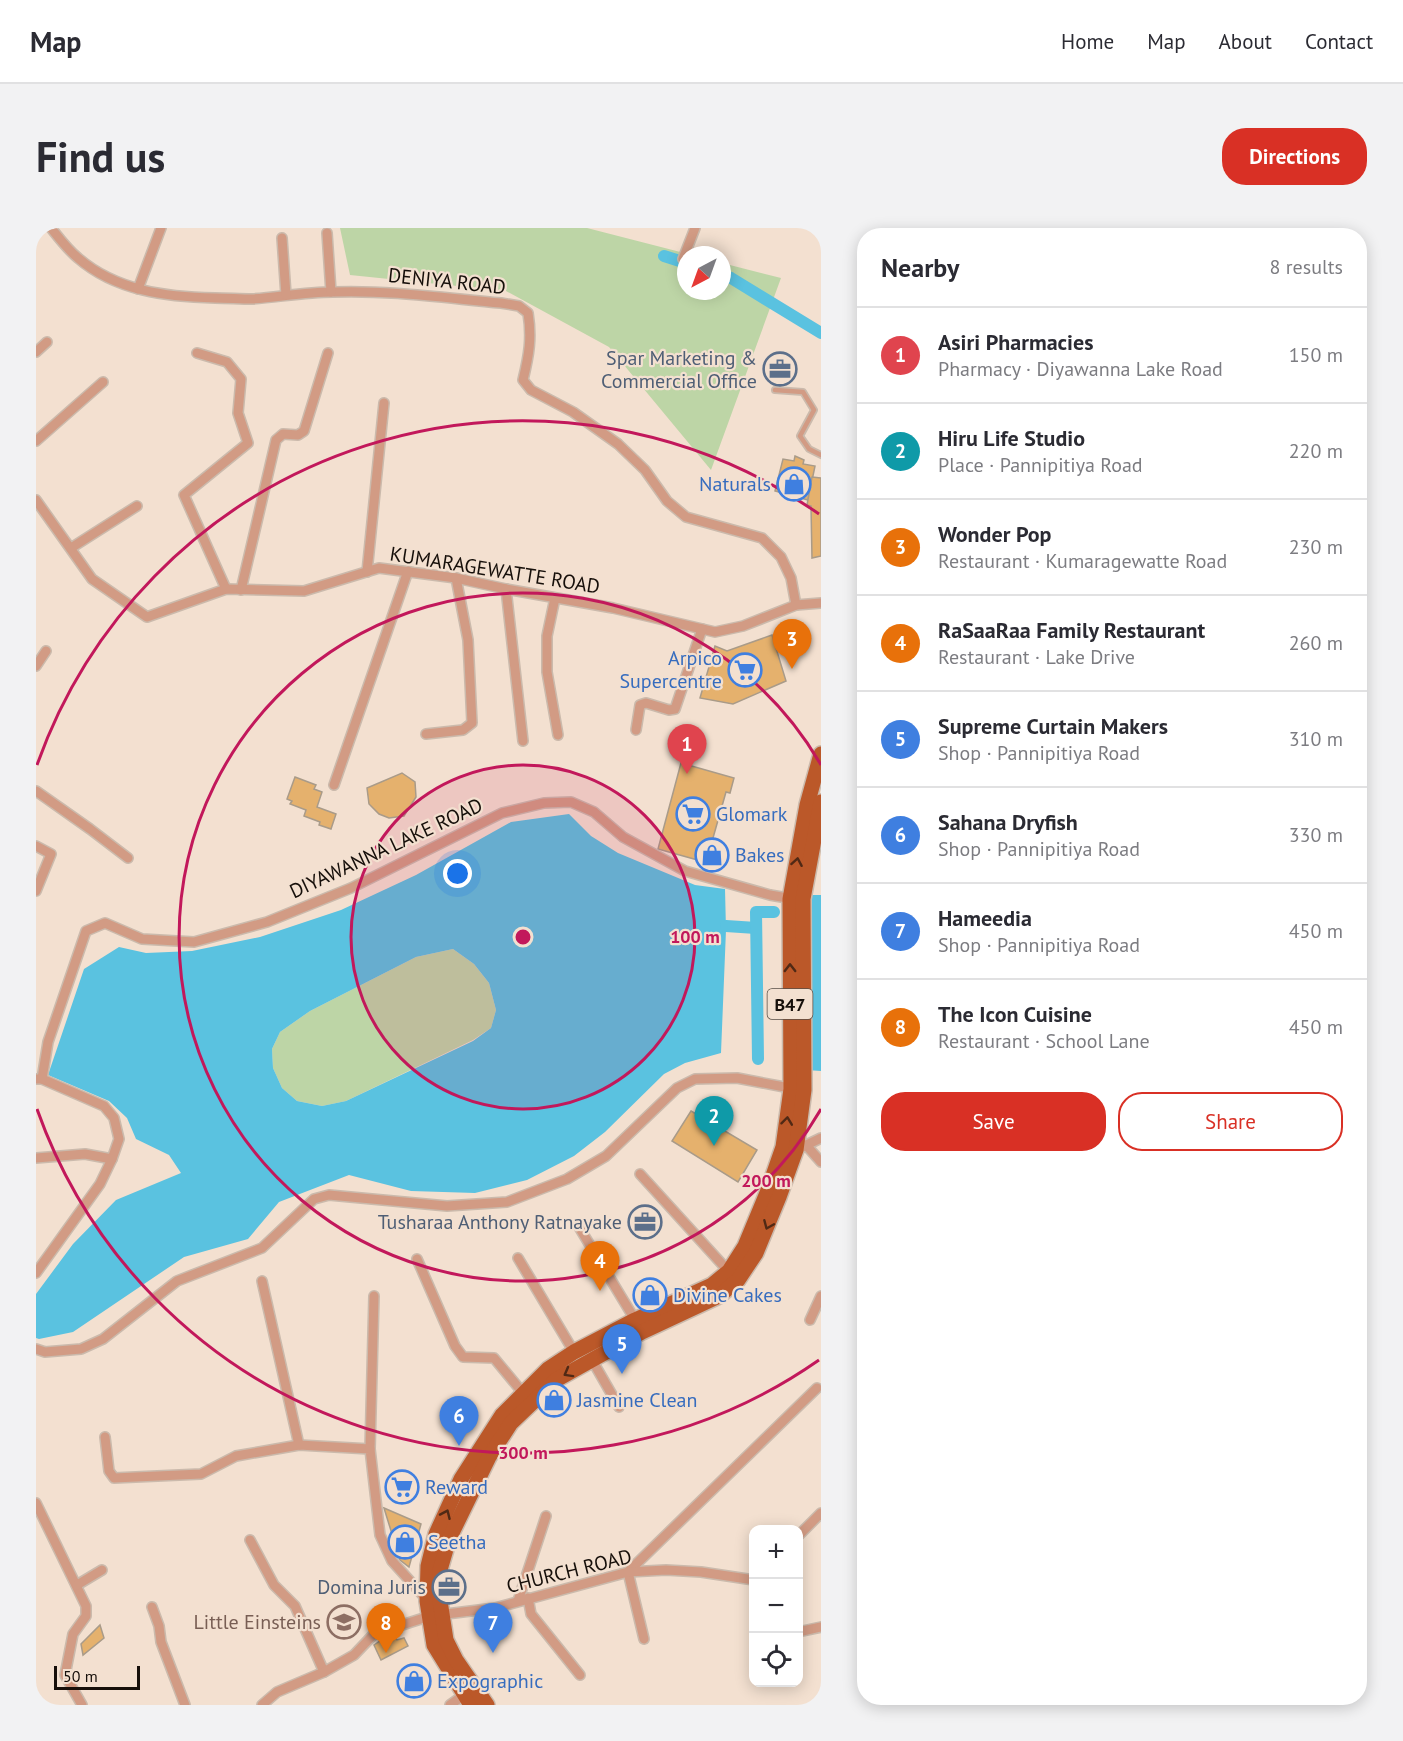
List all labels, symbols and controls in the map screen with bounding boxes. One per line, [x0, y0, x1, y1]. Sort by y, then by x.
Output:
text: Map [30, 23, 81, 60]
text: Home [1061, 28, 1114, 55]
text: Map [1147, 28, 1186, 55]
text: About [1219, 28, 1272, 55]
text: Contact [1305, 28, 1373, 55]
button: Directions [1222, 128, 1367, 185]
text: Find us [36, 129, 165, 184]
north arrow [677, 246, 731, 300]
text: Nearby [881, 251, 959, 284]
text: 8 results [1270, 254, 1343, 280]
street label: DENIYA ROAD [387, 262, 507, 300]
text: Asiri Pharmacies [938, 328, 1093, 356]
text: 1 [895, 342, 906, 368]
text: 150 m [1289, 342, 1343, 368]
place label: Spar Marketing & Commercial Office [601, 345, 757, 394]
office icon: Spar Marketing & Commercial Office [762, 351, 798, 387]
text: Pharmacy · Diyawanna Lake Road [938, 356, 1223, 382]
text: Hiru Life Studio [938, 424, 1085, 452]
text: 2 [895, 438, 906, 464]
text: 220 m [1289, 438, 1343, 464]
text: Place · Pannipitiya Road [938, 452, 1143, 478]
shop icon: Naturals [776, 466, 812, 502]
place label: Naturals [699, 471, 771, 497]
text: Wonder Pop [938, 520, 1051, 548]
text: 3 [895, 534, 906, 560]
text: 230 m [1289, 534, 1343, 560]
street label: KUMARAGEWATTE ROAD [388, 541, 602, 599]
text: Restaurant · Kumaragewatte Road [938, 548, 1227, 574]
text: RaSaaRaa Family Restaurant [938, 616, 1205, 644]
pin: 3 [772, 620, 812, 669]
text: 4 [895, 630, 906, 656]
text: 260 m [1289, 630, 1343, 656]
text: Restaurant · Lake Drive [938, 644, 1135, 670]
place label: Arpico Supercentre [619, 645, 722, 694]
supermarket icon: Arpico Supercentre [727, 652, 763, 688]
text: Supreme Curtain Makers [938, 712, 1168, 740]
pin: 1 [668, 724, 706, 774]
text: 5 [895, 726, 906, 752]
text: 310 m [1289, 726, 1343, 752]
text: Shop · Pannipitiya Road [938, 740, 1140, 766]
street label: DIYAWANNA LAKE ROAD [285, 792, 487, 904]
supermarket icon: Glomark [675, 796, 711, 832]
place label: Glomark [716, 801, 788, 827]
text: Sahana Dryfish [938, 808, 1078, 836]
text: 6 [895, 822, 906, 848]
text: 330 m [1289, 822, 1343, 848]
text: Shop · Pannipitiya Road [938, 836, 1140, 862]
shop icon: Bakes [694, 837, 730, 873]
place label: Bakes [735, 842, 785, 868]
one-way arrow [790, 857, 802, 866]
your location [443, 859, 472, 888]
text: Hameedia [938, 904, 1032, 932]
text: 7 [895, 918, 906, 944]
text: 450 m [1289, 918, 1343, 944]
text: 100 m [670, 925, 720, 948]
centre of rings [513, 927, 533, 947]
text: Shop · Pannipitiya Road [938, 932, 1140, 958]
one-way arrow [784, 963, 796, 972]
road number: B47 [768, 989, 813, 1019]
text: The Icon Cuisine [938, 1000, 1092, 1028]
text: 8 [895, 1014, 906, 1040]
text: 450 m [1289, 1014, 1343, 1040]
text: Restaurant · School Lane [938, 1028, 1150, 1054]
button: Save [881, 1092, 1106, 1151]
button: Share [1118, 1092, 1343, 1151]
pin: 2 [694, 1096, 734, 1146]
one-way arrow [780, 1117, 792, 1126]
text: 200 m [741, 1169, 791, 1192]
office icon: Tusharaa Anthony Ratnayake [627, 1204, 663, 1240]
place label: Tusharaa Anthony Ratnayake [378, 1209, 622, 1235]
one-way arrow [763, 1218, 775, 1229]
pin: 4 [580, 1242, 620, 1291]
shop icon: Divine Cakes [632, 1277, 668, 1313]
place label: Divine Cakes [673, 1282, 782, 1308]
pin: 5 [602, 1324, 642, 1374]
one-way arrow [564, 1365, 575, 1377]
shop icon: Jasmine Clean [536, 1382, 572, 1418]
place label: Jasmine Clean [576, 1387, 697, 1413]
pin: 6 [440, 1396, 478, 1446]
text: 300 m [498, 1441, 548, 1464]
supermarket icon: Reward [384, 1469, 420, 1505]
place label: Reward [425, 1474, 488, 1500]
one-way arrow [438, 1509, 450, 1520]
shop icon: Seetha [387, 1524, 423, 1560]
map controls [749, 1525, 803, 1687]
button: + [749, 1525, 803, 1579]
place label: Seetha [428, 1529, 486, 1555]
street label: CHURCH ROAD [504, 1543, 634, 1599]
office icon: Domina Juris [431, 1569, 467, 1605]
place label: Domina Juris [317, 1574, 426, 1600]
button: − [749, 1579, 803, 1633]
school or university icon: Little Einsteins [326, 1604, 362, 1640]
pin: 8 [366, 1604, 406, 1653]
pin: 7 [474, 1604, 512, 1653]
place label: Little Einsteins [194, 1609, 321, 1635]
button: locate [749, 1633, 803, 1687]
scale bar [54, 1663, 140, 1690]
shop icon: Expographic [396, 1663, 432, 1699]
text: 50 m [63, 1666, 98, 1686]
place label: Expographic [437, 1668, 543, 1694]

